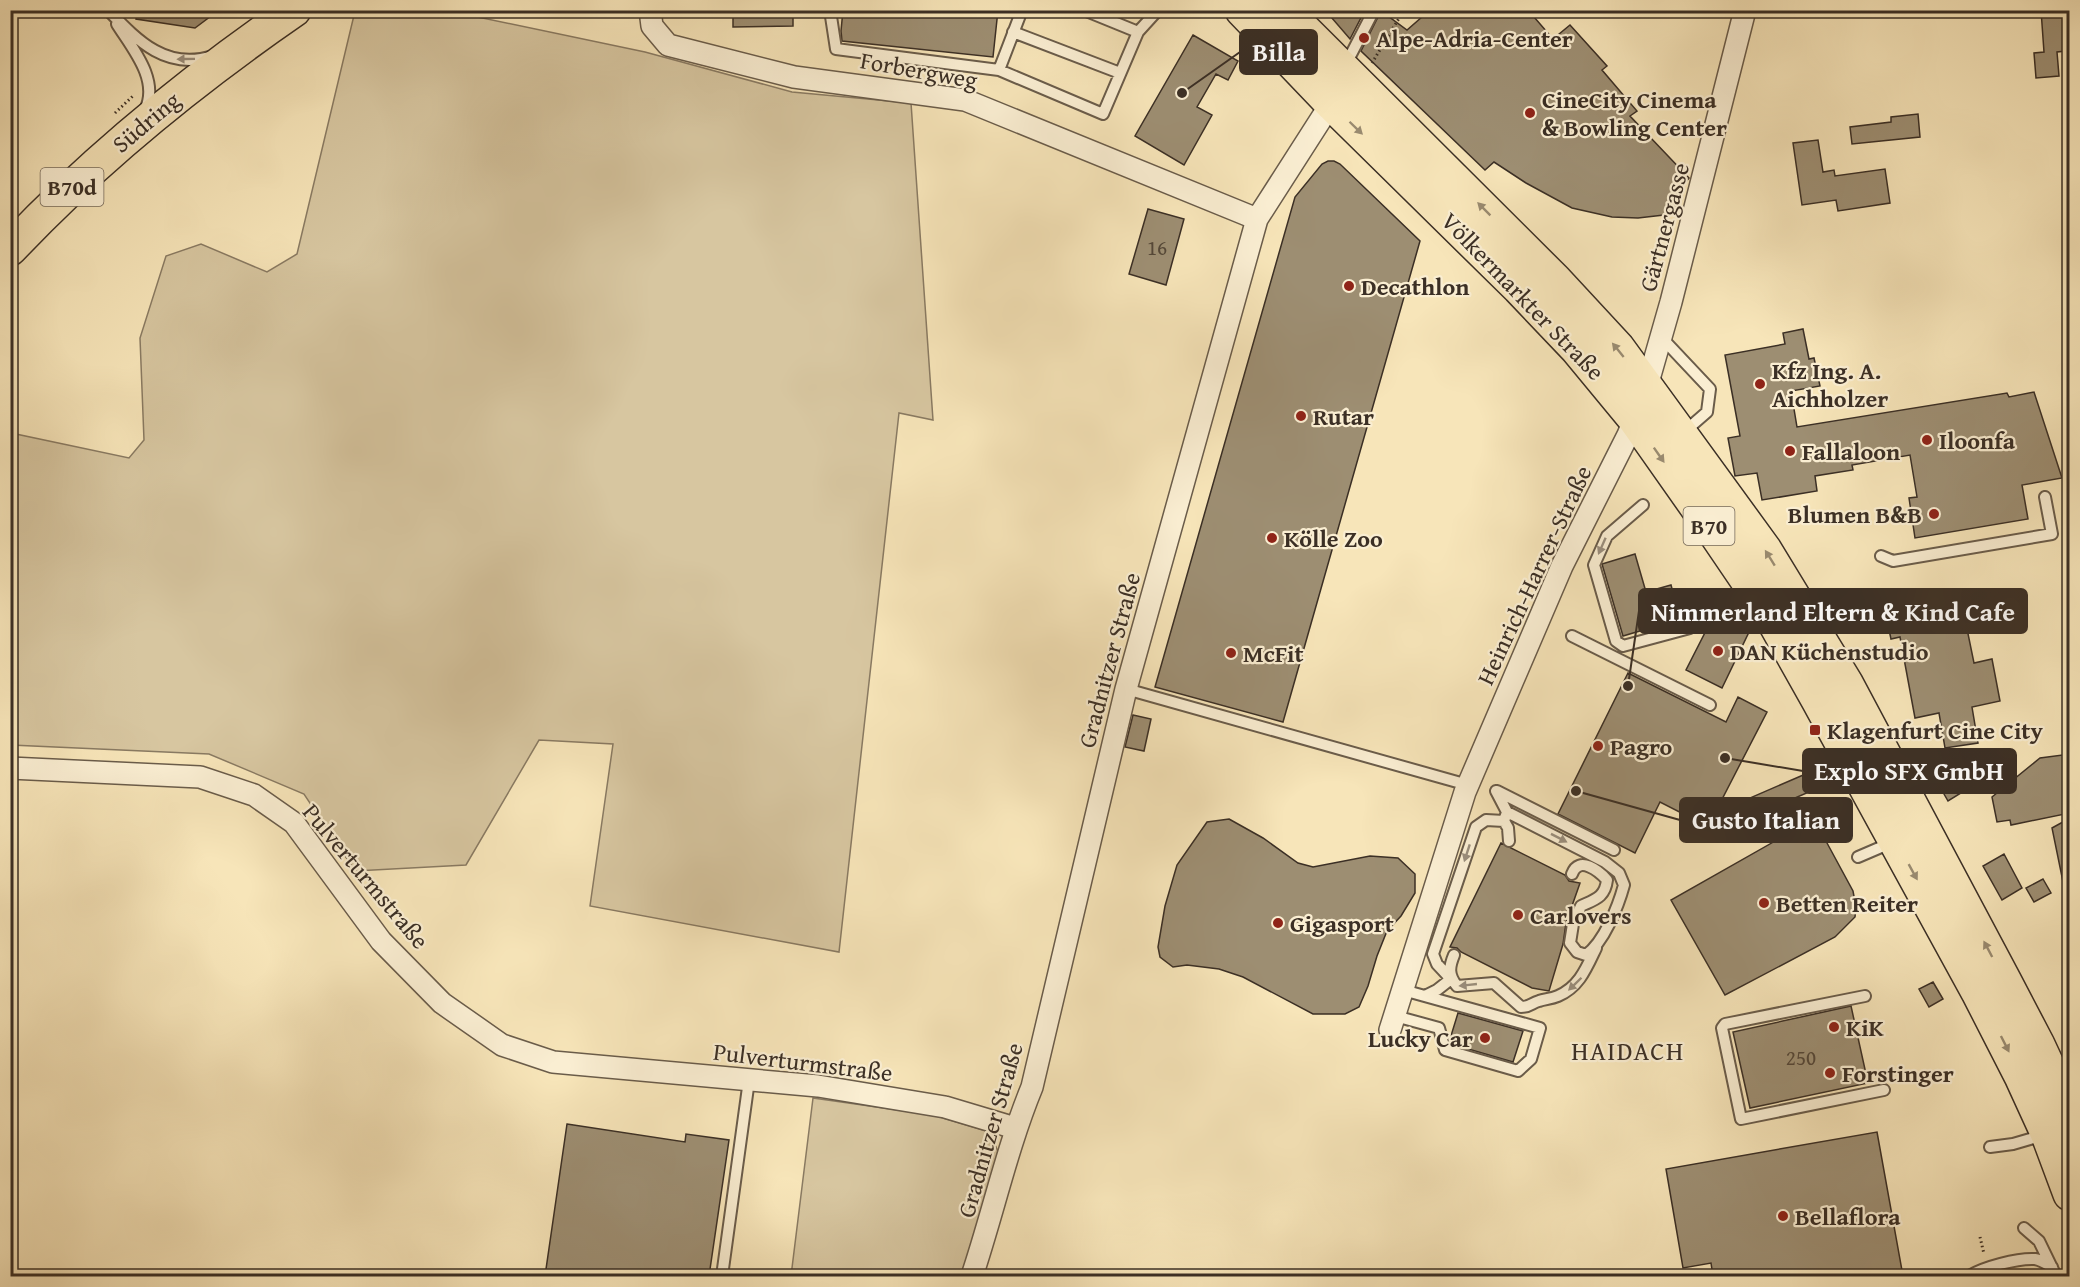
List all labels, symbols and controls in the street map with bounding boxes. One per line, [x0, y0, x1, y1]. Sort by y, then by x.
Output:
place label: Alpe-Adria-Center [1376, 21, 1573, 56]
callout: Billa [1240, 30, 1317, 74]
marker: Alpe-Adria-Center [1357, 31, 1371, 45]
text: Billa [1252, 32, 1306, 71]
street label: Forbergweg [858, 43, 980, 98]
one-way arrow [176, 55, 195, 64]
place label: CineCity Cinema & Bowling Center [1542, 82, 1727, 145]
street label: Südring [104, 83, 188, 161]
marker: CineCity Cinema & Bowling Center [1523, 106, 1537, 120]
one-way arrow [1348, 120, 1362, 134]
street label: Gärtnergasse [1630, 159, 1698, 295]
road number: B70d [40, 168, 104, 206]
one-way arrow [1477, 201, 1491, 216]
street label: Völkermarkter Straße [1433, 204, 1613, 388]
house number: 16 [1147, 232, 1167, 263]
place label: Decathlon [1361, 269, 1469, 304]
marker: Decathlon [1342, 279, 1356, 293]
one-way arrow [1612, 342, 1625, 358]
place label: Kfz Ing. A. Aichholzer [1772, 353, 1888, 416]
marker: Kfz Ing. A. Aichholzer [1753, 377, 1767, 391]
place label: Rutar [1313, 399, 1374, 434]
marker: Rutar [1294, 409, 1308, 423]
place label: Iloonfa [1939, 423, 2016, 458]
marker: Iloonfa [1920, 433, 1934, 447]
place label: Fallaloon [1802, 434, 1900, 469]
marker: Fallaloon [1783, 444, 1797, 458]
one-way arrow [1653, 446, 1665, 462]
street label: Heinrich-Harrer-Straße [1468, 459, 1600, 691]
place label: Blumen B&B [1788, 497, 1922, 532]
road number: B70 [1684, 507, 1734, 545]
marker: Blumen B&B [1927, 507, 1941, 521]
place label: Kölle Zoo [1284, 521, 1383, 556]
marker: Kölle Zoo [1265, 531, 1279, 545]
one-way arrow [1597, 537, 1607, 555]
one-way arrow [1764, 551, 1776, 567]
street label: Gradnitzer Straße [1069, 568, 1149, 752]
callout: Nimmerland Eltern & Kind Cafe [1639, 589, 2027, 633]
text: Nimmerland Eltern & Kind Cafe [1651, 592, 2015, 631]
place label: DAN Küchenstudio [1730, 634, 1929, 669]
place label: McFit [1243, 636, 1304, 671]
marker: DAN Küchenstudio [1711, 644, 1725, 658]
marker: McFit [1224, 646, 1238, 660]
place label: Klagenfurt Cine City [1827, 713, 2043, 748]
marker: Klagenfurt Cine City [1808, 723, 1822, 737]
place label: Pagro [1610, 729, 1673, 764]
marker: Pagro [1591, 739, 1605, 753]
callout: Explo SFX GmbH [1803, 749, 2016, 793]
text: Explo SFX GmbH [1814, 751, 2004, 790]
street label: Pulverturmstraße [295, 796, 437, 956]
callout: Gusto Italian [1680, 798, 1852, 842]
text: Gusto Italian [1692, 800, 1841, 839]
one-way arrow [1551, 834, 1568, 843]
one-way arrow [1462, 844, 1472, 862]
one-way arrow [1908, 864, 1918, 881]
place label: Betten Reiter [1776, 886, 1918, 921]
marker: Betten Reiter [1757, 896, 1771, 910]
place label: Carlovers [1530, 898, 1632, 933]
place label: Gigasport [1290, 906, 1394, 941]
marker: Carlovers [1511, 908, 1525, 922]
marker: Gigasport [1271, 916, 1285, 930]
one-way arrow [1983, 940, 1993, 957]
one-way arrow [1567, 977, 1582, 991]
one-way arrow [1459, 980, 1478, 990]
place label: KiK [1846, 1010, 1885, 1045]
marker: KiK [1827, 1020, 1841, 1034]
place label: Lucky Car [1368, 1021, 1473, 1056]
marker: Lucky Car [1478, 1031, 1492, 1045]
district label: HAIDACH [1571, 1031, 1685, 1070]
street label: Pulverturmstraße [711, 1034, 895, 1090]
one-way arrow [2000, 1036, 2010, 1053]
street label: Gradnitzer Straße [948, 1039, 1032, 1221]
house number: 250 [1786, 1042, 1816, 1073]
place label: Forstinger [1842, 1056, 1954, 1091]
marker: Forstinger [1823, 1066, 1837, 1080]
place label: Bellaflora [1795, 1199, 1901, 1234]
marker: Bellaflora [1776, 1209, 1790, 1223]

